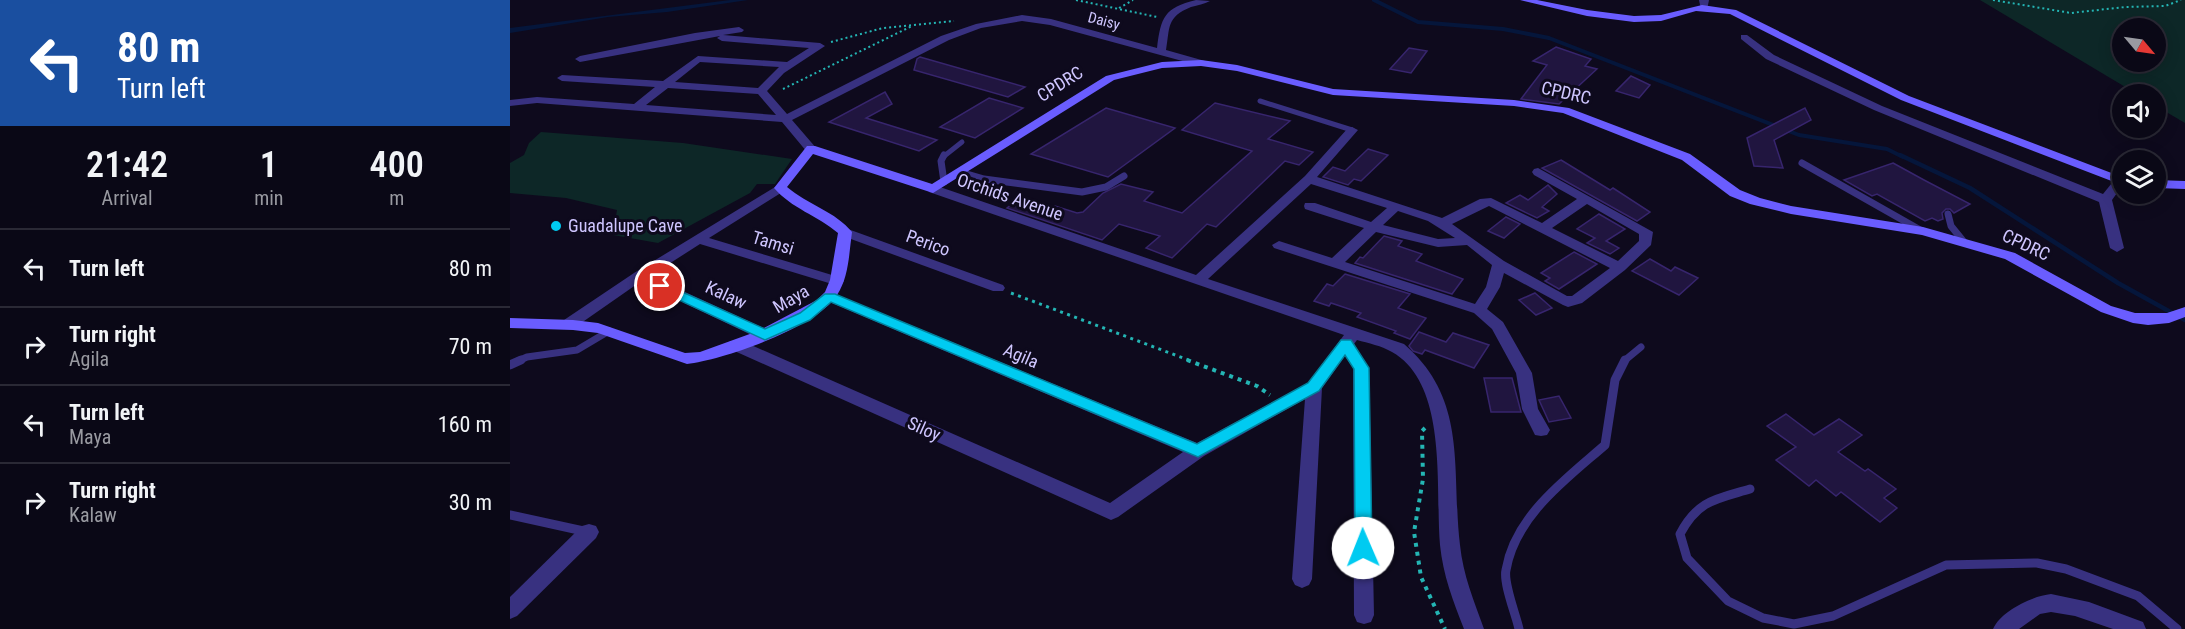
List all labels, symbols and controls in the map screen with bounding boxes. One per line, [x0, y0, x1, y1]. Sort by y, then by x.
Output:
street label: Daisy [1086, 8, 1122, 34]
north arrow [2112, 18, 2166, 72]
map controls [2112, 18, 2166, 204]
text: 80 m [117, 23, 200, 72]
icon: left [18, 24, 96, 102]
street label: CPDRC [1033, 61, 1087, 106]
text: Turn left [117, 73, 206, 105]
street label: CPDRC [1539, 77, 1593, 108]
button: sound [2112, 84, 2166, 138]
text: 21:42 [86, 144, 168, 186]
text: 1 [260, 144, 278, 186]
text: 400 [370, 144, 424, 186]
button: layers [2112, 150, 2166, 204]
street label: Orchids Avenue [955, 169, 1066, 224]
text: Arrival [102, 186, 153, 210]
text: min [254, 186, 283, 210]
text: m [389, 186, 404, 210]
place label: Guadalupe Cave [568, 215, 683, 236]
marker: Guadalupe Cave [549, 219, 563, 233]
street label: CPDRC [1999, 224, 2053, 265]
street label: Perico [903, 225, 953, 260]
street label: Tamsi [750, 226, 797, 259]
icon: left [18, 252, 51, 285]
text: Turn left [69, 256, 144, 281]
text: 80 m [449, 256, 492, 281]
pin [634, 260, 685, 311]
icon: arrive [643, 269, 676, 302]
street label: Kalaw [702, 276, 750, 313]
street label: Maya [769, 280, 812, 317]
text: Turn right [69, 322, 156, 347]
icon: right [18, 330, 51, 363]
text: 70 m [449, 334, 492, 359]
street label: Agila [1000, 339, 1042, 372]
text: Agila [69, 347, 109, 371]
text: Turn left [69, 400, 144, 425]
icon: left [18, 408, 51, 441]
text: 160 m [438, 412, 492, 437]
street label: Siloy [904, 412, 944, 445]
text: Maya [69, 425, 111, 449]
text: Turn right [69, 478, 156, 503]
icon: right [18, 486, 51, 519]
text: 30 m [449, 490, 492, 515]
text: Kalaw [69, 503, 117, 527]
position arrow [1331, 516, 1395, 580]

